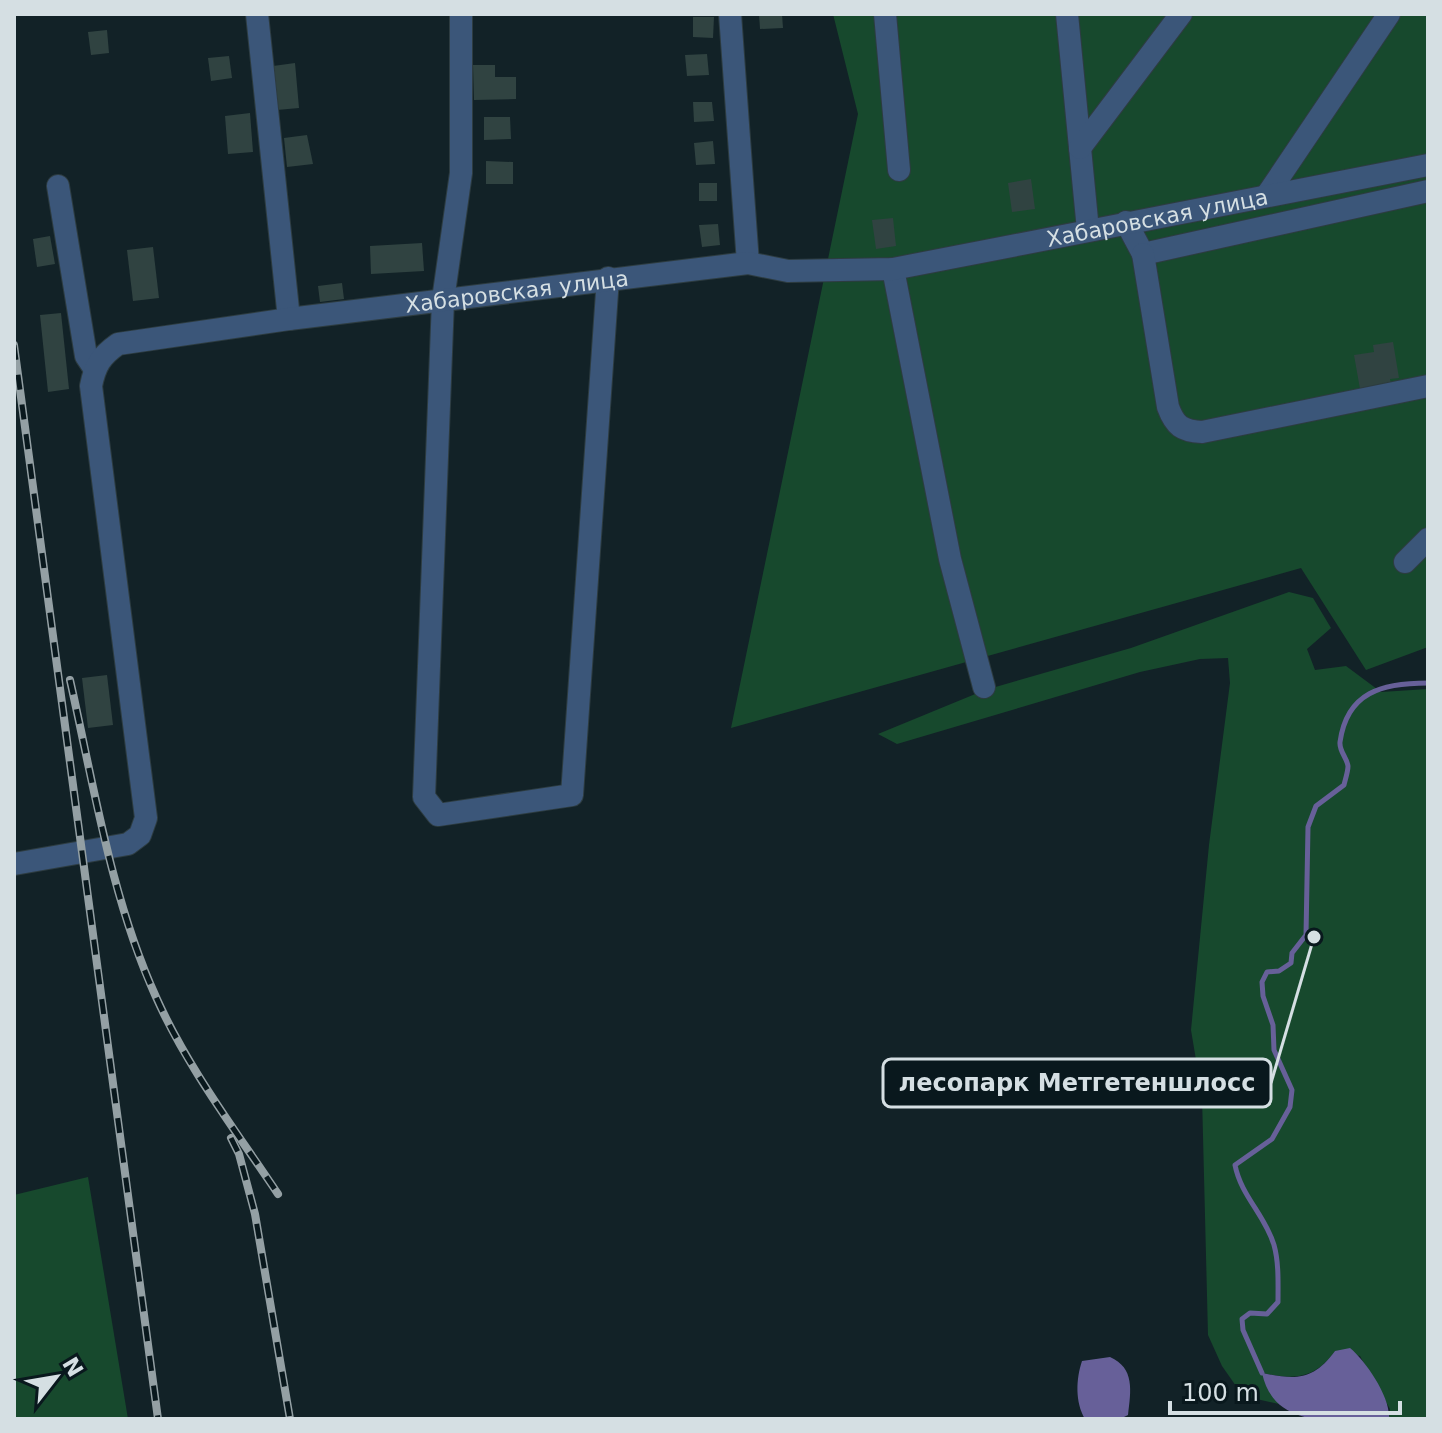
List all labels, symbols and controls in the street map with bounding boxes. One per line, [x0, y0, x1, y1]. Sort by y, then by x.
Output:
street label: Хабаровская улица [1044, 184, 1270, 251]
street label: Хабаровская улица [403, 265, 630, 317]
callout: лесопарк Метгетеншлосс [883, 1059, 1271, 1107]
text: лесопарк Метгетеншлосс [899, 1069, 1255, 1097]
north arrow [16, 1337, 96, 1417]
text: N [57, 1353, 88, 1381]
scale bar [1170, 1365, 1400, 1415]
text: 100 m [1182, 1379, 1259, 1407]

